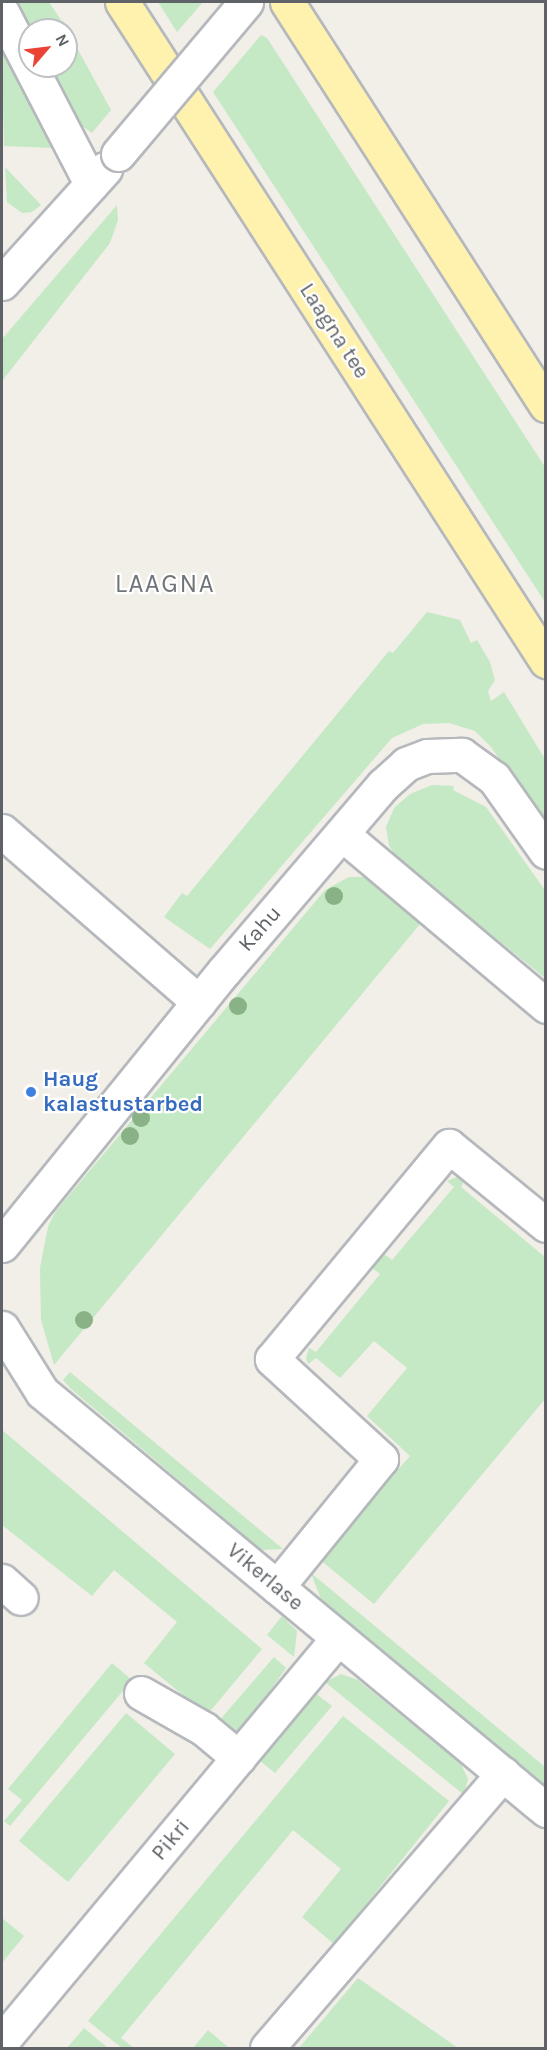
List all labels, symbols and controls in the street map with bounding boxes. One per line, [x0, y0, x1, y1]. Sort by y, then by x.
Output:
north arrow [18, 18, 78, 78]
text: N [51, 31, 74, 50]
street label: Laagna tee [293, 278, 375, 384]
district label: LAAGNA [115, 568, 215, 600]
street label: Kahu [233, 901, 287, 957]
place label: Haug kalastustarbed [43, 1066, 203, 1118]
marker: Haug kalastustarbed [24, 1085, 38, 1099]
street label: Vikerlase [221, 1537, 309, 1617]
street label: Pikri [146, 1814, 196, 1866]

